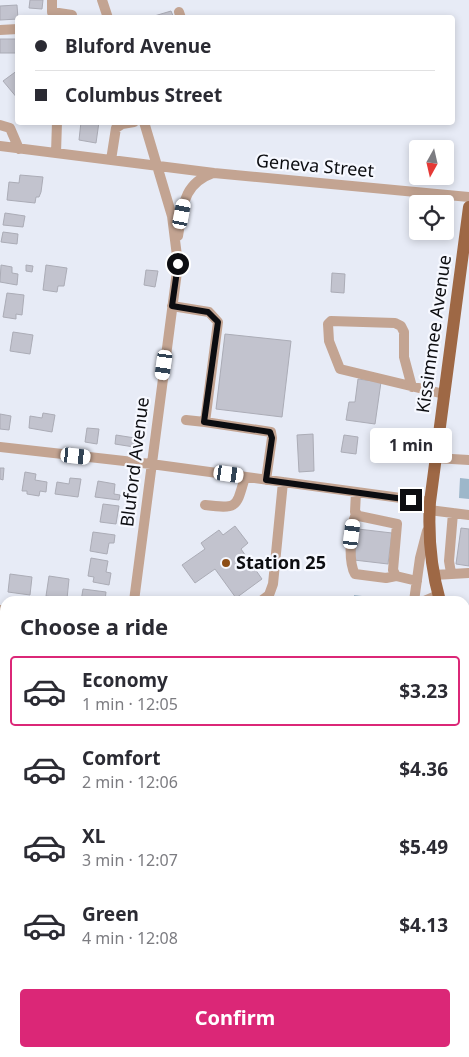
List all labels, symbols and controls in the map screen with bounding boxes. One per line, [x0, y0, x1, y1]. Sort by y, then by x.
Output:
text: Bluford Avenue [65, 33, 211, 59]
text: Columbus Street [65, 82, 222, 108]
north arrow [409, 140, 454, 185]
map controls [409, 140, 454, 240]
street label: Geneva Street [255, 148, 376, 182]
button: locate [409, 195, 454, 240]
car [171, 198, 192, 230]
route start [167, 253, 189, 275]
street label: Kissimmee Avenue [410, 253, 456, 415]
car [154, 349, 173, 381]
street label: Bluford Avenue [114, 396, 154, 528]
callout: 1 min [370, 428, 452, 462]
text: 1 min [389, 434, 433, 456]
car [60, 447, 91, 465]
car [213, 464, 244, 484]
route end [400, 489, 422, 511]
car [342, 518, 361, 550]
place label: Station 25 [236, 550, 326, 574]
marker: Station 25 [220, 557, 232, 569]
text: Choose a ride [20, 611, 168, 641]
text: Economy [82, 667, 168, 693]
icon: car [22, 669, 67, 714]
text: $3.23 [399, 678, 448, 704]
text: 1 min · 12:05 [82, 693, 178, 715]
text: Comfort [82, 745, 161, 771]
icon: car [22, 747, 67, 792]
text: $4.36 [399, 756, 448, 782]
text: 2 min · 12:06 [82, 771, 178, 793]
text: XL [82, 823, 105, 849]
icon: car [22, 825, 67, 870]
text: $5.49 [399, 834, 448, 860]
text: 3 min · 12:07 [82, 849, 178, 871]
text: Green [82, 901, 139, 927]
icon: car [22, 903, 67, 948]
text: $4.13 [399, 912, 448, 938]
text: 4 min · 12:08 [82, 927, 178, 949]
button: Confirm [20, 989, 450, 1047]

